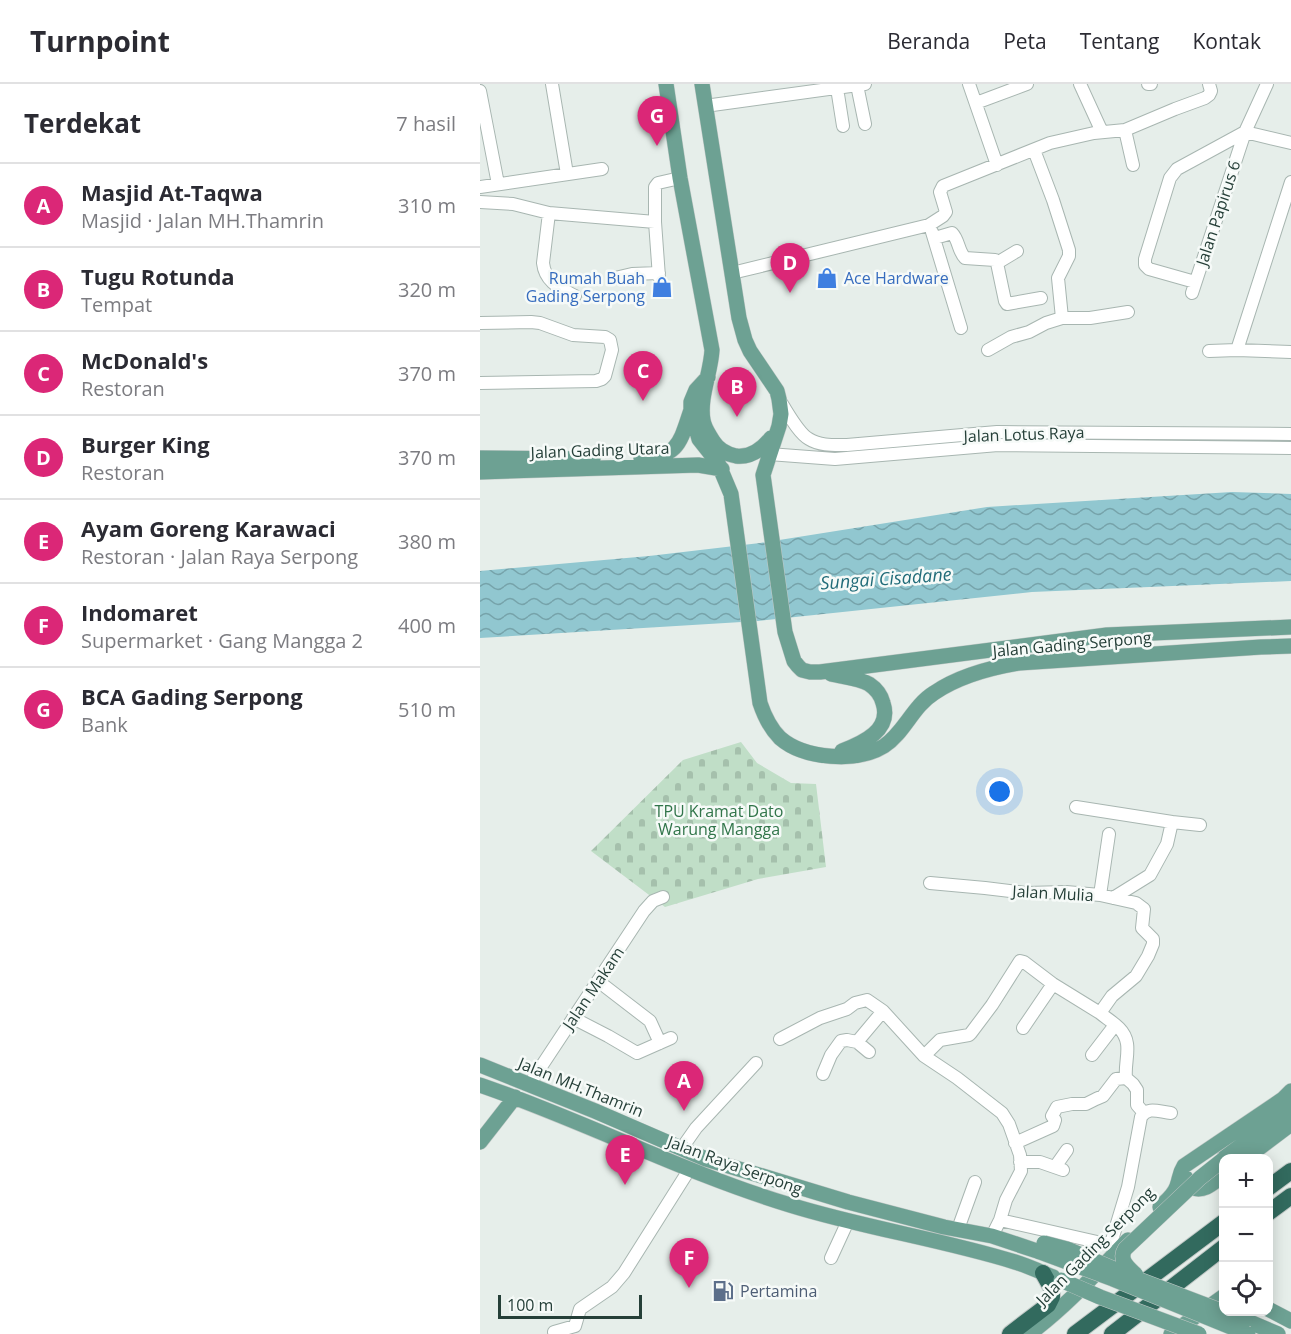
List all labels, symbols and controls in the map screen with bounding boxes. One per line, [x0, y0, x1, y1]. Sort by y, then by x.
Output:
text: Turnpoint [30, 22, 170, 60]
text: Beranda [887, 27, 970, 55]
text: Peta [1003, 27, 1047, 55]
text: Tentang [1080, 27, 1159, 55]
text: Kontak [1192, 27, 1261, 55]
pin: G [638, 97, 676, 146]
text: Terdekat [24, 105, 141, 141]
text: 7 hasil [396, 110, 456, 137]
street label: Jalan Papirus 6 [1190, 157, 1245, 270]
text: Masjid At-Taqwa [81, 177, 263, 207]
text: A [37, 192, 50, 219]
text: 310 m [398, 192, 456, 219]
text: Masjid · Jalan MH.Thamrin [81, 207, 324, 234]
pin: D [770, 244, 810, 293]
text: Tugu Rotunda [81, 261, 235, 291]
shop icon: Ace Hardware [815, 266, 839, 290]
place label: Rumah Buah Gading Serpong [526, 267, 645, 307]
place label: Ace Hardware [844, 267, 949, 289]
shop icon: Rumah Buah Gading Serpong [650, 275, 674, 299]
text: B [37, 276, 50, 303]
text: 320 m [398, 276, 456, 303]
text: Tempat [81, 291, 152, 318]
text: McDonald's [81, 345, 208, 375]
pin: C [624, 352, 662, 401]
text: C [37, 360, 50, 387]
text: 370 m [398, 360, 456, 387]
pin: B [718, 368, 756, 417]
text: Restoran [81, 375, 165, 402]
street label: Jalan Lotus Raya [961, 421, 1085, 447]
text: Burger King [81, 429, 210, 459]
street label: Jalan Gading Utara [528, 437, 670, 463]
text: D [36, 444, 51, 471]
text: 370 m [398, 444, 456, 471]
text: Restoran [81, 459, 165, 486]
text: Ayam Goreng Karawaci [81, 513, 336, 543]
text: E [38, 528, 49, 555]
text: 380 m [398, 528, 456, 555]
text: Restoran · Jalan Raya Serpong [81, 543, 358, 570]
water label: Sungai Cisadane [819, 561, 952, 595]
text: Indomaret [81, 597, 198, 627]
text: F [38, 612, 49, 639]
text: 400 m [398, 612, 456, 639]
street label: Jalan Gading Serpong [990, 626, 1153, 662]
text: Supermarket · Gang Mangga 2 [81, 627, 363, 654]
text: BCA Gading Serpong [81, 681, 303, 711]
text: G [36, 696, 51, 723]
text: 510 m [398, 696, 456, 723]
text: Bank [81, 711, 128, 738]
your location [985, 777, 1014, 806]
park label: TPU Kramat Dato Warung Mangga [655, 800, 783, 840]
street label: Jalan Mulia [1010, 880, 1094, 906]
street label: Jalan Makam [556, 942, 629, 1035]
street label: Jalan MH.Thamrin [513, 1051, 647, 1122]
pin: A [664, 1062, 704, 1111]
street label: Jalan Raya Serpong [663, 1130, 806, 1200]
pin: E [606, 1136, 644, 1185]
map controls [1219, 1154, 1273, 1316]
button: + [1219, 1154, 1273, 1208]
street label: Jalan Gading Serpong [1029, 1182, 1159, 1312]
button: − [1219, 1208, 1273, 1262]
pin: F [670, 1238, 708, 1288]
button: locate [1219, 1262, 1273, 1316]
fuel station icon: Pertamina [711, 1279, 735, 1303]
place label: Pertamina [740, 1280, 817, 1302]
scale bar [498, 1292, 642, 1320]
text: 100 m [507, 1294, 553, 1316]

